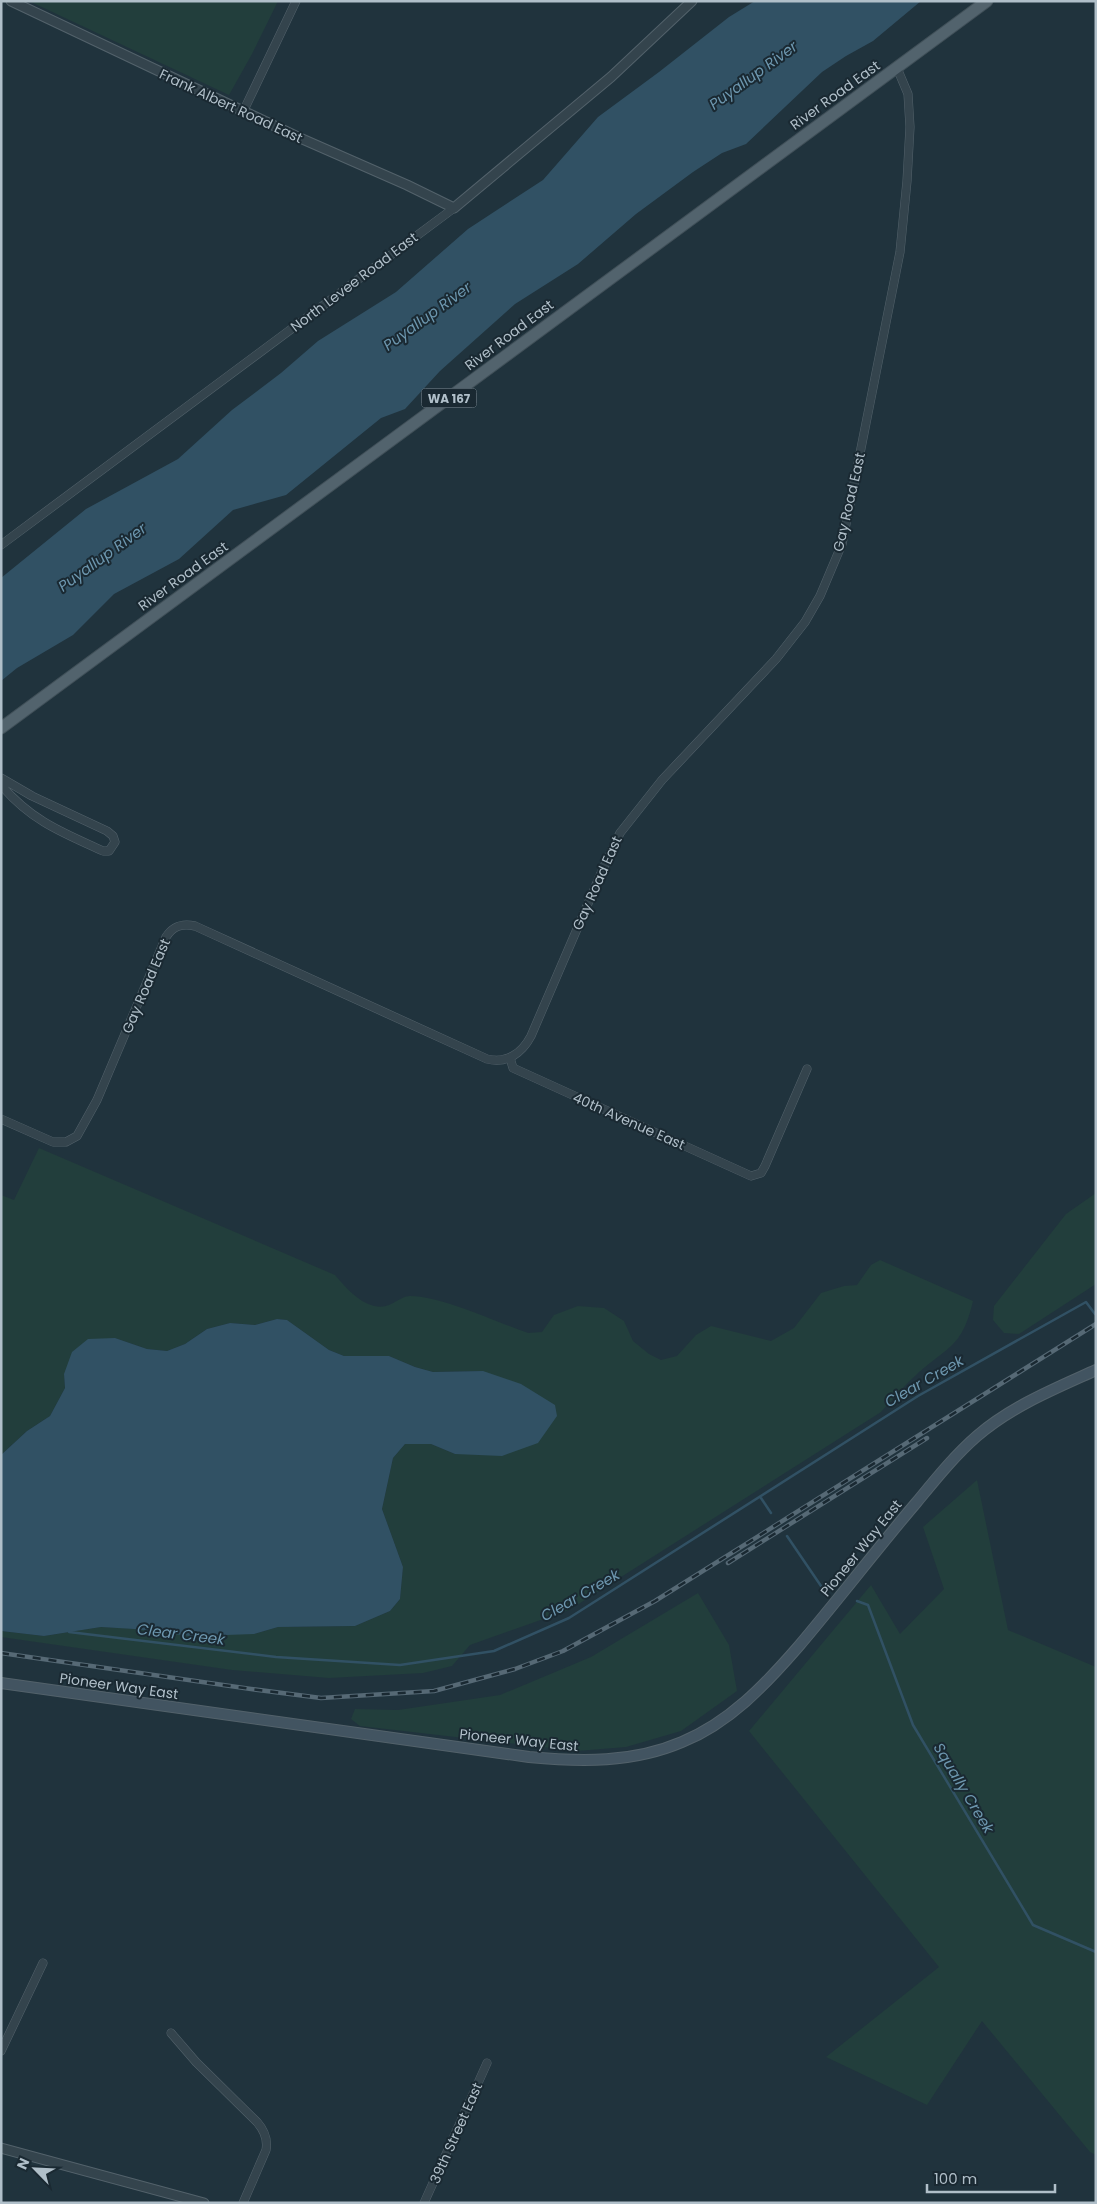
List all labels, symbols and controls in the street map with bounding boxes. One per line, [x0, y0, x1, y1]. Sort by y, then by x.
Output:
water label: Puyallup River [705, 36, 802, 114]
street label: River Road East [786, 56, 884, 134]
street label: Frank Albert Road East [156, 64, 306, 148]
street label: North Levee Road East [286, 227, 422, 337]
water label: Puyallup River [379, 277, 476, 355]
street label: River Road East [460, 295, 558, 375]
road number: WA 167 [422, 388, 476, 408]
street label: Gay Road East [828, 450, 870, 554]
water label: Puyallup River [54, 518, 151, 596]
street label: River Road East [134, 537, 232, 615]
street label: Gay Road East [567, 833, 627, 933]
street label: Gay Road East [117, 936, 175, 1036]
street label: 40th Avenue East [570, 1087, 688, 1155]
water label: Clear Creek [881, 1349, 969, 1412]
street label: Pioneer Way East [816, 1495, 906, 1601]
water label: Clear Creek [537, 1563, 625, 1626]
water label: Clear Creek [136, 1618, 227, 1650]
street label: Pioneer Way East [58, 1668, 180, 1704]
street label: Pioneer Way East [458, 1724, 580, 1756]
water label: Squally Creek [929, 1739, 1000, 1838]
street label: 39th Street East [425, 2079, 487, 2187]
north arrow [10, 2144, 60, 2194]
text: N [12, 2155, 34, 2173]
scale bar [927, 2162, 1054, 2194]
text: 100 m [934, 2168, 977, 2189]

